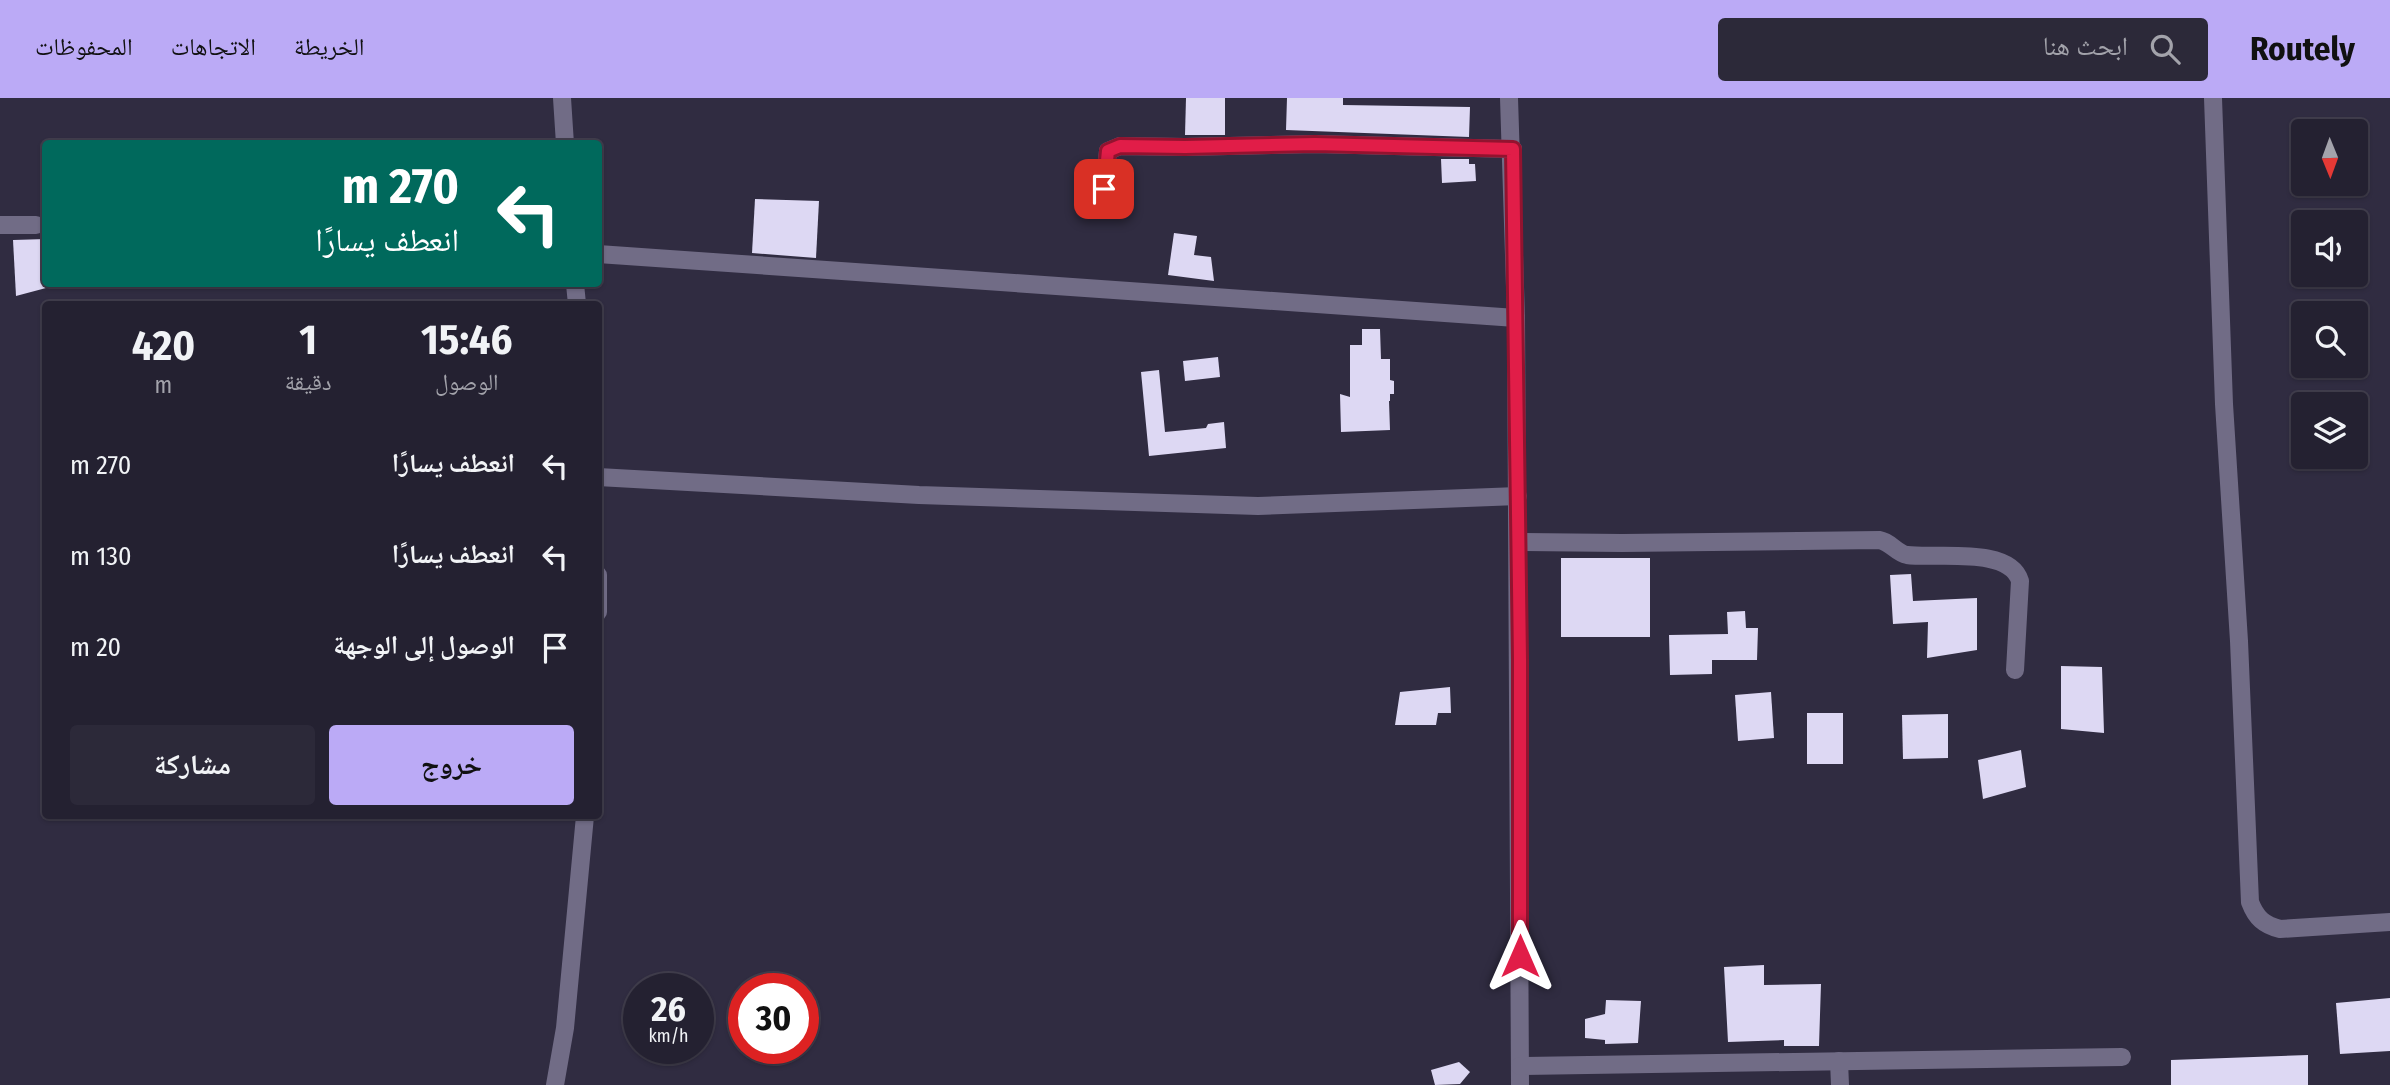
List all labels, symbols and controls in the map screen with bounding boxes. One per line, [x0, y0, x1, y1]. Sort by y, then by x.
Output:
search box [1718, 18, 2208, 81]
text: Routely [2250, 29, 2355, 69]
icon: search [2146, 30, 2184, 68]
text: ابحث هنا [2043, 31, 2128, 62]
text: المحفوظات [35, 33, 133, 61]
text: الاتجاهات [171, 33, 256, 61]
text: الخريطة [294, 33, 365, 61]
north arrow [2291, 119, 2368, 196]
map controls [2291, 119, 2368, 469]
text: 270 m [342, 157, 459, 216]
pin [1074, 159, 1134, 219]
icon: left [483, 168, 574, 259]
icon: arrive [1085, 170, 1123, 208]
button: sound [2291, 210, 2368, 287]
text: انعطف يسارًا [315, 221, 459, 259]
button: search [2291, 301, 2368, 378]
text: 1 [299, 315, 317, 365]
text: 15:46 [421, 315, 512, 365]
text: 420 [132, 321, 195, 371]
text: دقيقة [285, 368, 331, 396]
text: الوصول [435, 368, 499, 396]
text: m [155, 371, 172, 399]
button: layers [2291, 392, 2368, 469]
icon: left [536, 447, 574, 485]
text: انعطف يسارًا [392, 448, 515, 479]
text: 270 m [70, 450, 131, 481]
icon: left [536, 538, 574, 576]
text: انعطف يسارًا [392, 539, 515, 570]
text: 130 m [70, 541, 132, 572]
icon: arrive [536, 629, 574, 667]
text: الوصول إلى الوجهة [333, 630, 515, 661]
text: 20 m [70, 632, 121, 663]
button: مشاركة [70, 725, 315, 805]
button: خروج [329, 725, 574, 805]
position arrow [1483, 919, 1557, 993]
speed limit sign: 30 [728, 973, 819, 1064]
text: 26 [651, 988, 686, 1030]
text: km/h [648, 1025, 689, 1047]

